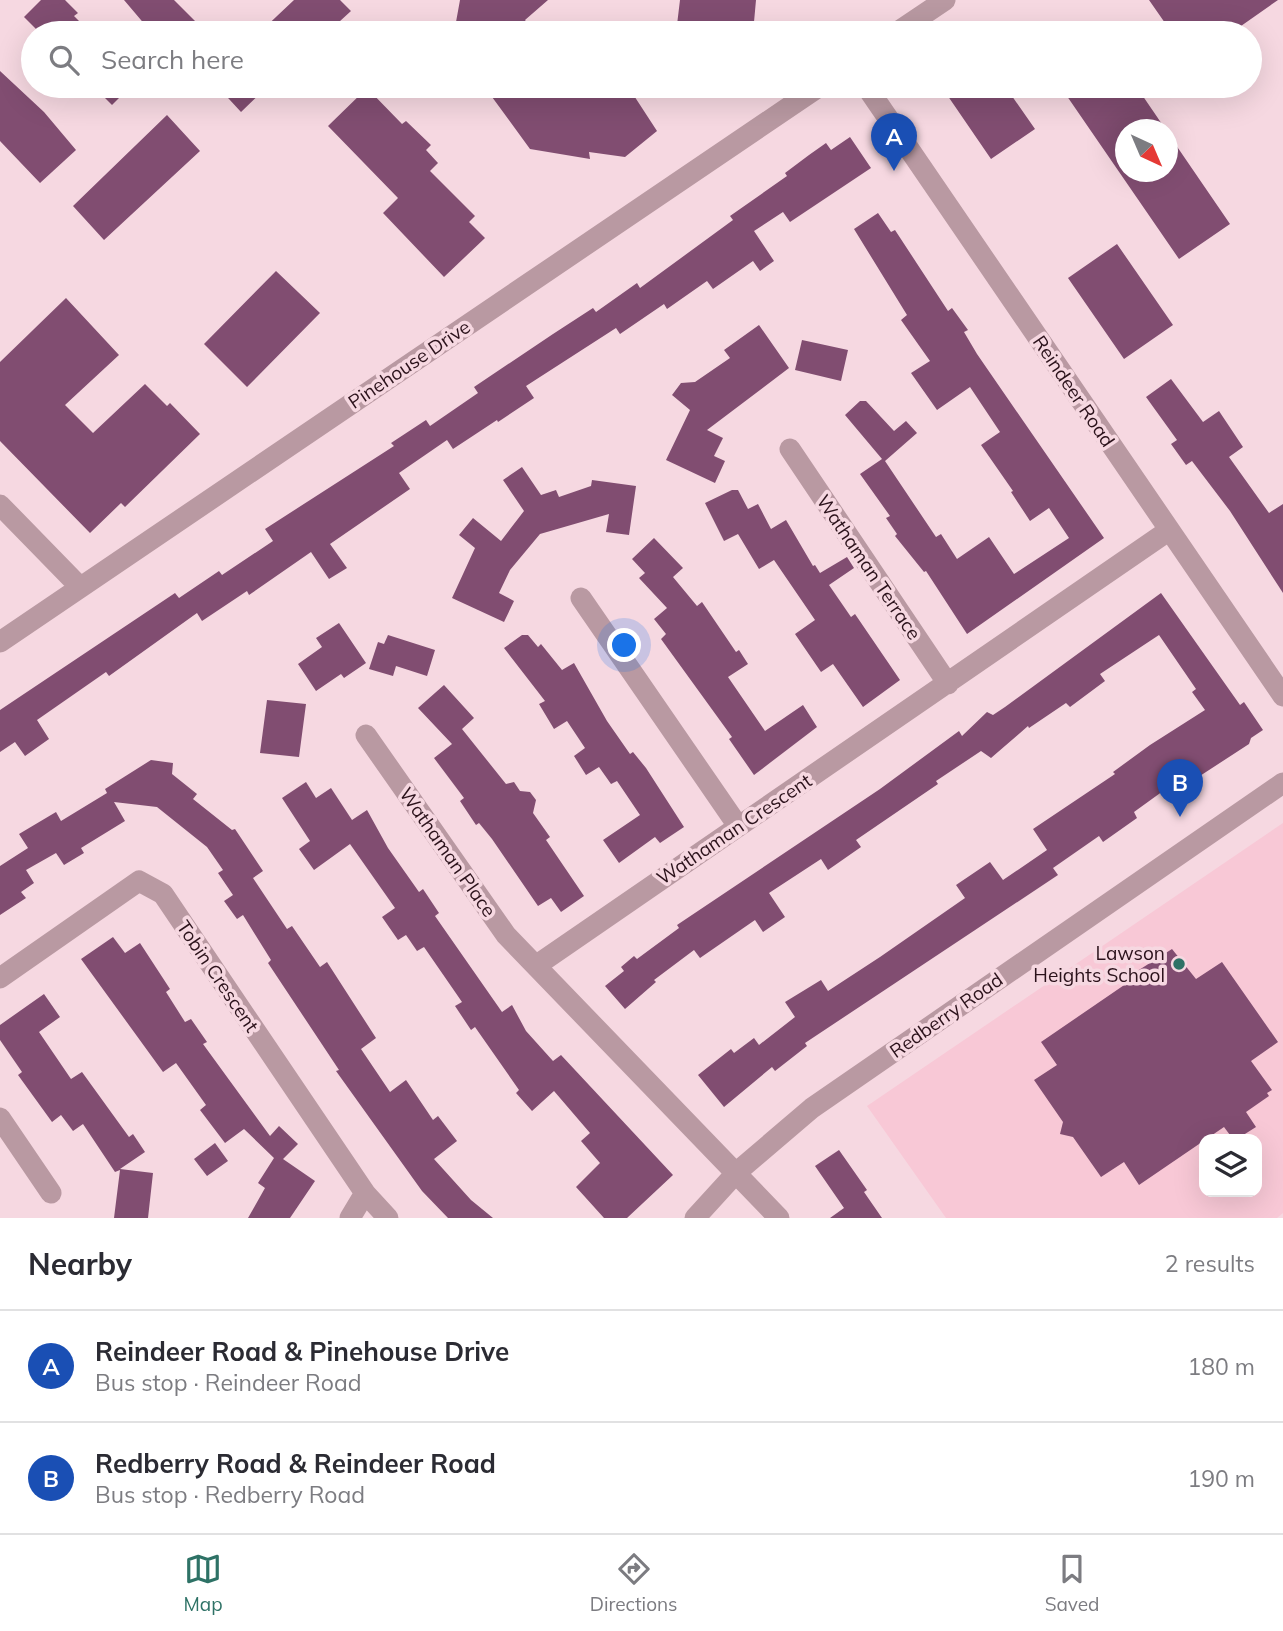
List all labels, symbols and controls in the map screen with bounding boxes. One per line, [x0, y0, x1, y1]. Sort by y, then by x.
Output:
search box [21, 21, 1262, 98]
icon: search [45, 41, 83, 79]
text: Search here [101, 43, 244, 76]
pin: A [871, 113, 917, 171]
north arrow [1115, 119, 1178, 182]
street label: Pinehouse Drive [343, 314, 475, 414]
street label: Reindeer Road [1028, 331, 1120, 451]
street label: Wathaman Terrace [812, 490, 926, 644]
your location [607, 628, 641, 662]
pin: B [1157, 759, 1203, 817]
street label: Wathaman Crescent [652, 768, 816, 890]
street label: Wathaman Place [394, 783, 502, 921]
street label: Tobin Crescent [172, 915, 264, 1037]
place label: Lawson Heights School [1033, 941, 1165, 987]
marker: Lawson Heights School [1171, 956, 1187, 972]
street label: Redberry Road [885, 967, 1007, 1063]
map controls [1199, 1134, 1262, 1197]
button: layers [1199, 1134, 1262, 1197]
text: Nearby [28, 1245, 132, 1283]
text: 2 results [1165, 1249, 1255, 1278]
text: Reindeer Road & Pinehouse Drive [95, 1335, 509, 1368]
text: A [42, 1352, 60, 1381]
text: 180 m [1187, 1352, 1255, 1381]
text: Bus stop · Reindeer Road [95, 1368, 361, 1397]
text: Redberry Road & Reindeer Road [95, 1447, 496, 1480]
text: B [43, 1464, 59, 1493]
text: 190 m [1187, 1464, 1255, 1493]
text: Bus stop · Redberry Road [95, 1480, 365, 1509]
tab: Map [184, 1550, 223, 1616]
tab: Directions [590, 1550, 678, 1616]
tab: Saved [1045, 1550, 1099, 1616]

